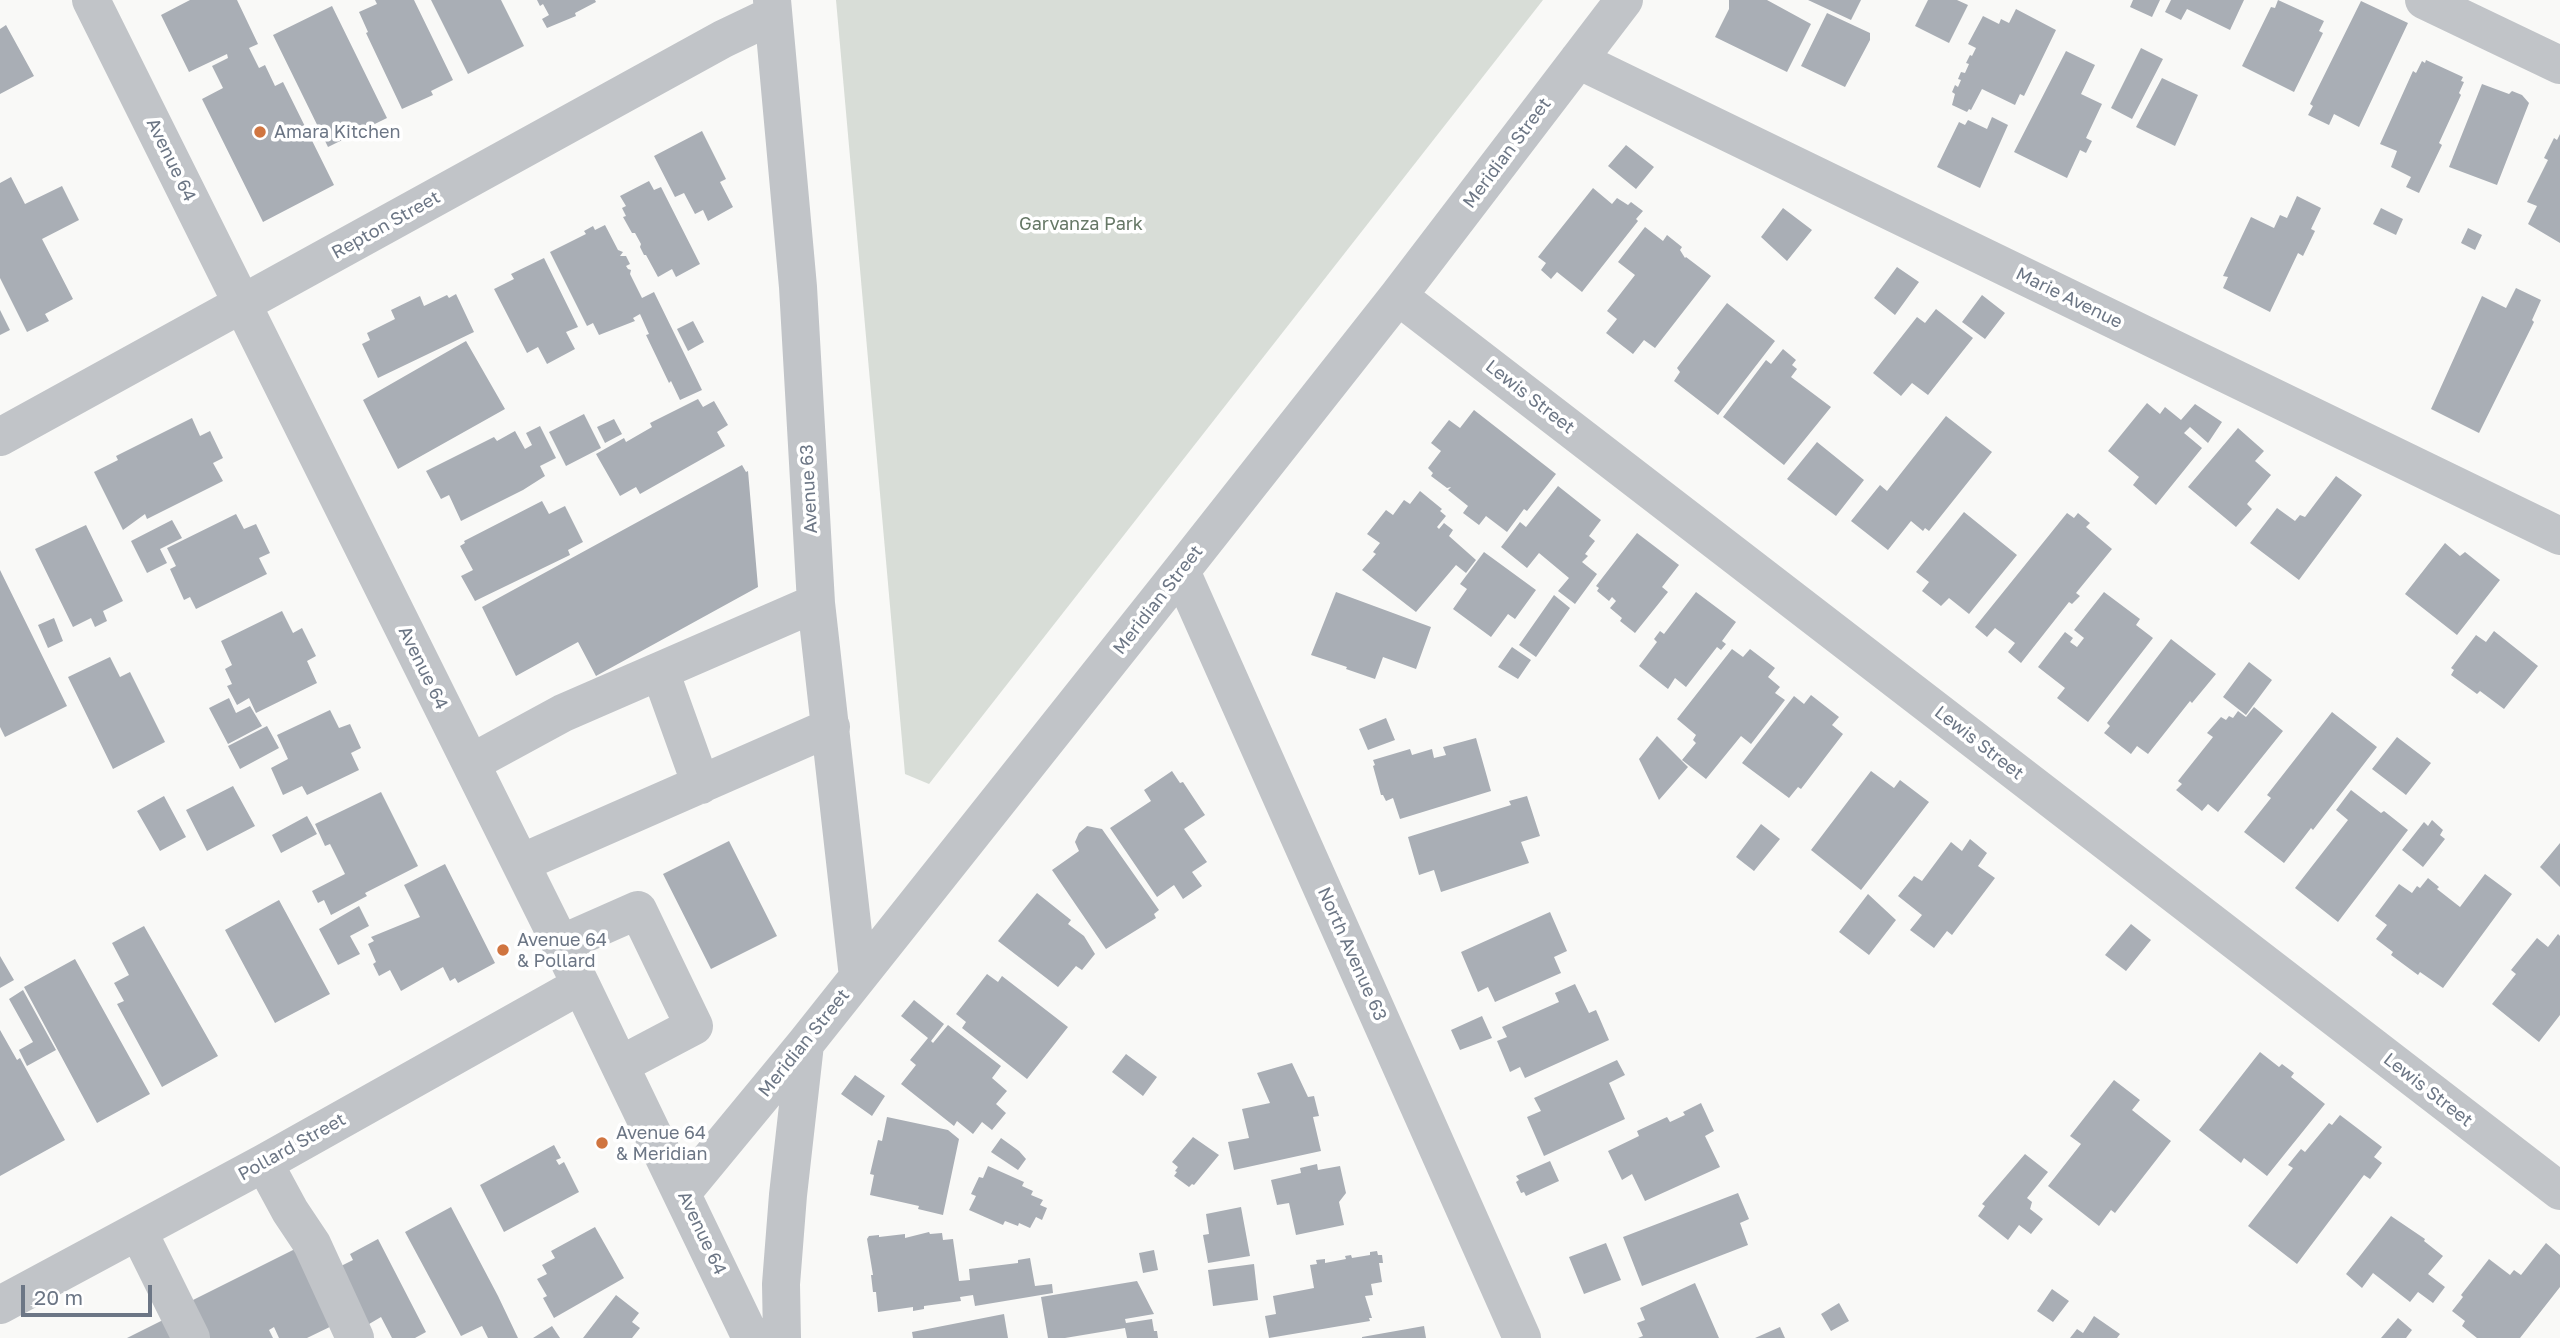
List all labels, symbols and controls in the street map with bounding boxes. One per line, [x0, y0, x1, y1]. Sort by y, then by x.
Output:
street label: Meridian Street [1458, 94, 1556, 212]
street label: Avenue 64 [142, 115, 200, 205]
place label: Amara Kitchen [274, 121, 401, 143]
marker: Amara Kitchen [252, 124, 268, 140]
street label: Repton Street [328, 186, 444, 264]
park label: Garvanza Park [1019, 213, 1143, 235]
street label: Marie Avenue [2012, 263, 2126, 333]
street label: Lewis Street [1481, 356, 1579, 438]
street label: Avenue 63 [796, 444, 822, 534]
street label: Meridian Street [1109, 541, 1207, 659]
street label: Avenue 64 [394, 623, 452, 713]
street label: Lewis Street [1930, 702, 2028, 784]
street label: North Avenue 63 [1313, 884, 1391, 1024]
place label: Avenue 64 & Pollard [517, 929, 607, 972]
marker: Avenue 64 & Pollard [495, 942, 511, 958]
street label: Meridian Street [754, 985, 854, 1101]
street label: Lewis Street [2379, 1049, 2477, 1131]
street label: Pollard Street [234, 1109, 350, 1185]
place label: Avenue 64 & Meridian [616, 1122, 707, 1164]
marker: Avenue 64 & Meridian [594, 1135, 610, 1151]
street label: Avenue 64 [673, 1188, 731, 1278]
scale bar [24, 1272, 156, 1316]
text: 20 m [34, 1284, 83, 1310]

